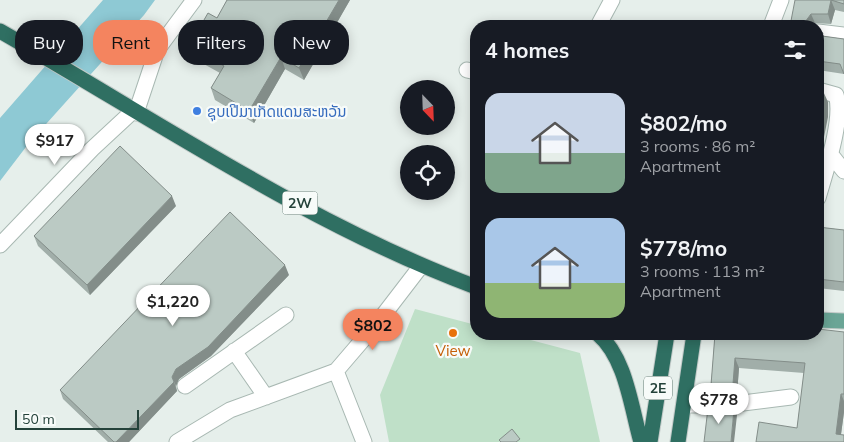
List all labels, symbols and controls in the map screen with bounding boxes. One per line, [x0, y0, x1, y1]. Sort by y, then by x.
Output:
chip: Buy [15, 20, 83, 65]
chip: Rent [93, 20, 168, 65]
chip: Filters [178, 20, 264, 65]
chip: New [274, 20, 349, 65]
icon: filters [781, 36, 809, 64]
text: 4 homes [485, 37, 569, 63]
north arrow [400, 80, 455, 135]
map controls [400, 80, 455, 200]
place label: ຊຸບເປີມາເກັດແດນສະຫວັນ [207, 102, 346, 122]
marker: ຊຸບເປີມາເກັດແດນສະຫວັນ [191, 105, 203, 117]
text: $802/mo [640, 110, 727, 136]
icon: home [525, 113, 585, 173]
pin: $917 [25, 124, 85, 166]
text: $917 [36, 130, 74, 150]
text: 3 rooms · 86 m² [640, 136, 755, 156]
button: locate [400, 145, 455, 200]
text: Apartment [640, 156, 721, 176]
road number: 2W [282, 192, 318, 214]
text: $778/mo [640, 235, 727, 261]
icon: home [525, 238, 585, 298]
text: 3 rooms · 113 m² [640, 261, 765, 281]
text: Apartment [640, 281, 721, 301]
pin: $1,220 [132, 284, 214, 327]
text: $1,220 [147, 291, 199, 311]
pin: $802 [343, 308, 403, 351]
text: $802 [354, 315, 392, 335]
marker: View [447, 327, 459, 339]
place label: View [435, 341, 471, 360]
road number: 2E [644, 376, 672, 399]
pin: $778 [689, 382, 749, 425]
text: $778 [700, 389, 738, 409]
scale bar [15, 407, 139, 430]
text: 50 m [22, 410, 55, 428]

